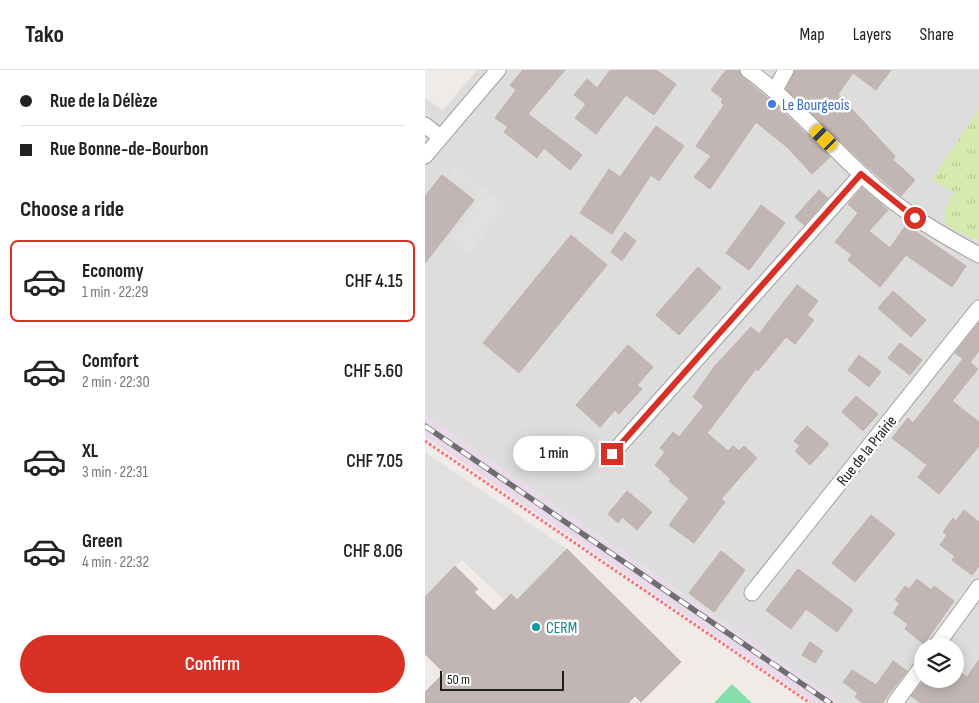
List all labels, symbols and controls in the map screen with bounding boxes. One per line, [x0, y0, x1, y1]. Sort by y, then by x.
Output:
text: Tako [25, 20, 64, 49]
text: Map [800, 24, 825, 45]
text: Layers [853, 24, 892, 45]
text: Share [920, 24, 954, 45]
text: Rue de la Délèze [50, 90, 158, 113]
place label: Le Bourgeois [782, 96, 850, 115]
marker: Le Bourgeois [766, 98, 778, 110]
car [808, 122, 839, 154]
text: Rue Bonne-de-Bourbon [50, 138, 208, 161]
text: Choose a ride [20, 196, 124, 223]
route start [904, 207, 926, 229]
icon: car [22, 259, 67, 304]
text: Economy [82, 260, 144, 283]
text: CHF 4.15 [345, 270, 403, 293]
text: 1 min · 22:29 [82, 283, 148, 302]
icon: car [22, 349, 67, 394]
text: Comfort [82, 350, 139, 373]
text: CHF 5.60 [344, 360, 403, 383]
text: 2 min · 22:30 [82, 373, 150, 392]
street label: Rue de la Prairie [833, 412, 901, 490]
callout: 1 min [512, 436, 595, 472]
icon: car [22, 439, 67, 484]
text: XL [82, 440, 98, 463]
route end [601, 443, 623, 465]
text: 1 min [539, 444, 569, 463]
text: CHF 7.05 [346, 450, 403, 473]
text: 3 min · 22:31 [82, 463, 148, 482]
icon: car [22, 529, 67, 574]
text: Green [82, 530, 122, 553]
text: CHF 8.06 [343, 540, 403, 563]
text: 4 min · 22:32 [82, 553, 149, 572]
place label: CERM [546, 619, 577, 638]
marker: CERM [530, 621, 542, 633]
button: Confirm [20, 635, 405, 693]
map controls [914, 638, 964, 688]
button: layers [914, 638, 964, 688]
scale bar [440, 668, 564, 691]
text: 50 m [447, 671, 470, 688]

